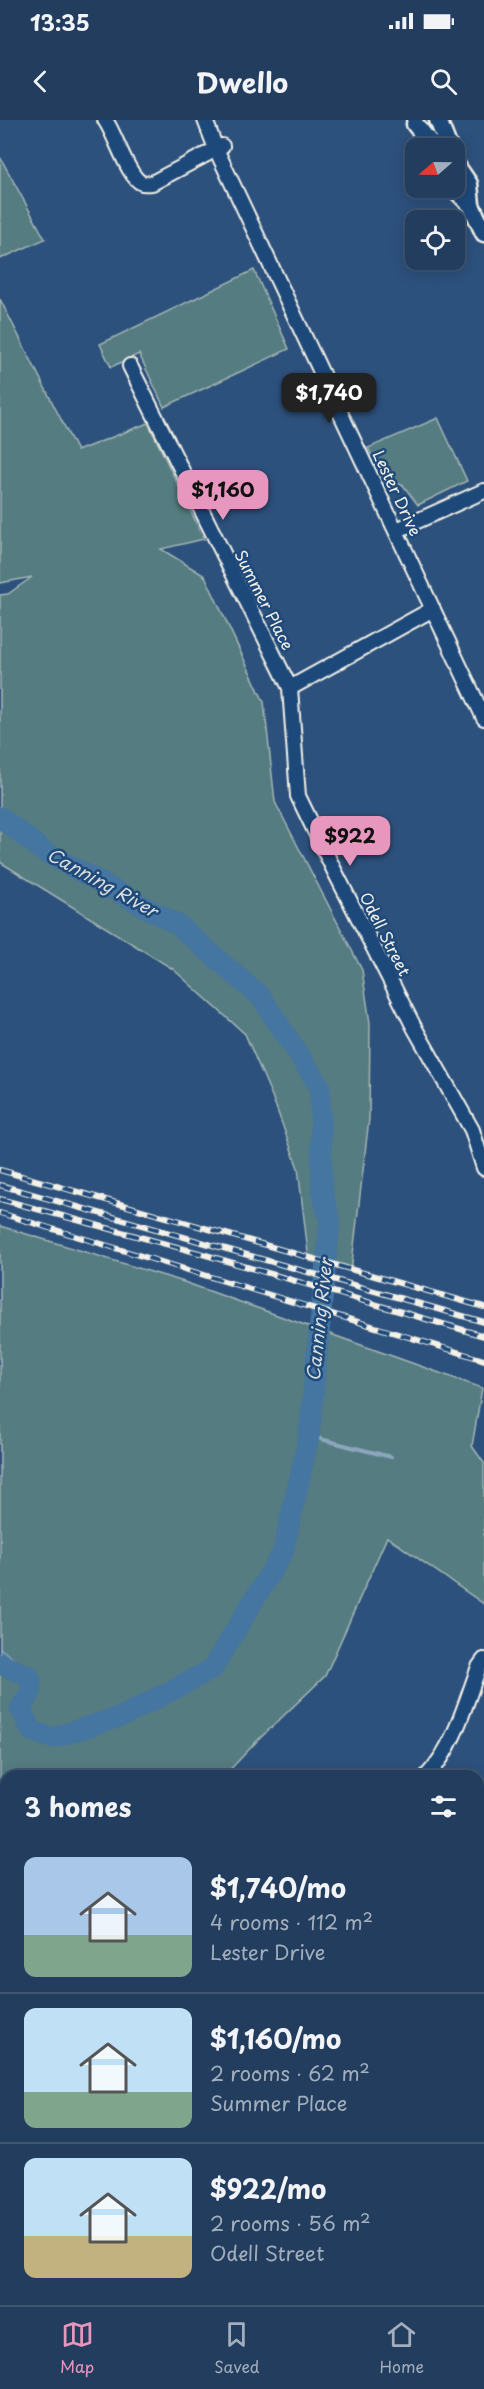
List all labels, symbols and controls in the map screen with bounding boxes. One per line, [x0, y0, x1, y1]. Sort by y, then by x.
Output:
text: 13:35 [30, 5, 90, 38]
text: Dwello [196, 61, 288, 102]
icon: back [24, 65, 57, 98]
icon: search [427, 65, 460, 98]
north arrow [405, 138, 465, 198]
map controls [405, 138, 465, 270]
button: locate [405, 210, 465, 270]
pin: $1,740 [280, 373, 378, 424]
text: $1,740 [295, 377, 363, 407]
street label: Lester Drive [368, 446, 428, 539]
pin: $1,160 [174, 470, 272, 521]
text: $1,160 [191, 474, 255, 504]
street label: Summer Place [229, 545, 301, 654]
pin: $922 [314, 816, 386, 867]
text: $922 [324, 820, 376, 850]
water label: Canning River [42, 840, 165, 925]
street label: Odell Street [354, 887, 418, 980]
water label: Canning River [299, 1255, 339, 1382]
text: 3 homes [24, 1787, 131, 1826]
icon: filters [427, 1790, 460, 1823]
text: $1,740/mo [210, 1868, 346, 1907]
icon: home [72, 1881, 144, 1953]
text: 4 rooms · 112 m² [210, 1907, 373, 1937]
text: Lester Drive [210, 1937, 325, 1967]
text: $1,160/mo [210, 2019, 341, 2058]
icon: home [72, 2032, 144, 2104]
text: 2 rooms · 62 m² [210, 2058, 370, 2088]
text: Summer Place [210, 2088, 347, 2118]
text: $922/mo [210, 2169, 326, 2208]
icon: home [72, 2182, 144, 2254]
text: 2 rooms · 56 m² [210, 2208, 371, 2238]
text: Odell Street [210, 2238, 324, 2268]
tab: Map [60, 2318, 94, 2378]
tab: Saved [214, 2318, 260, 2378]
tab: Home [380, 2318, 424, 2378]

